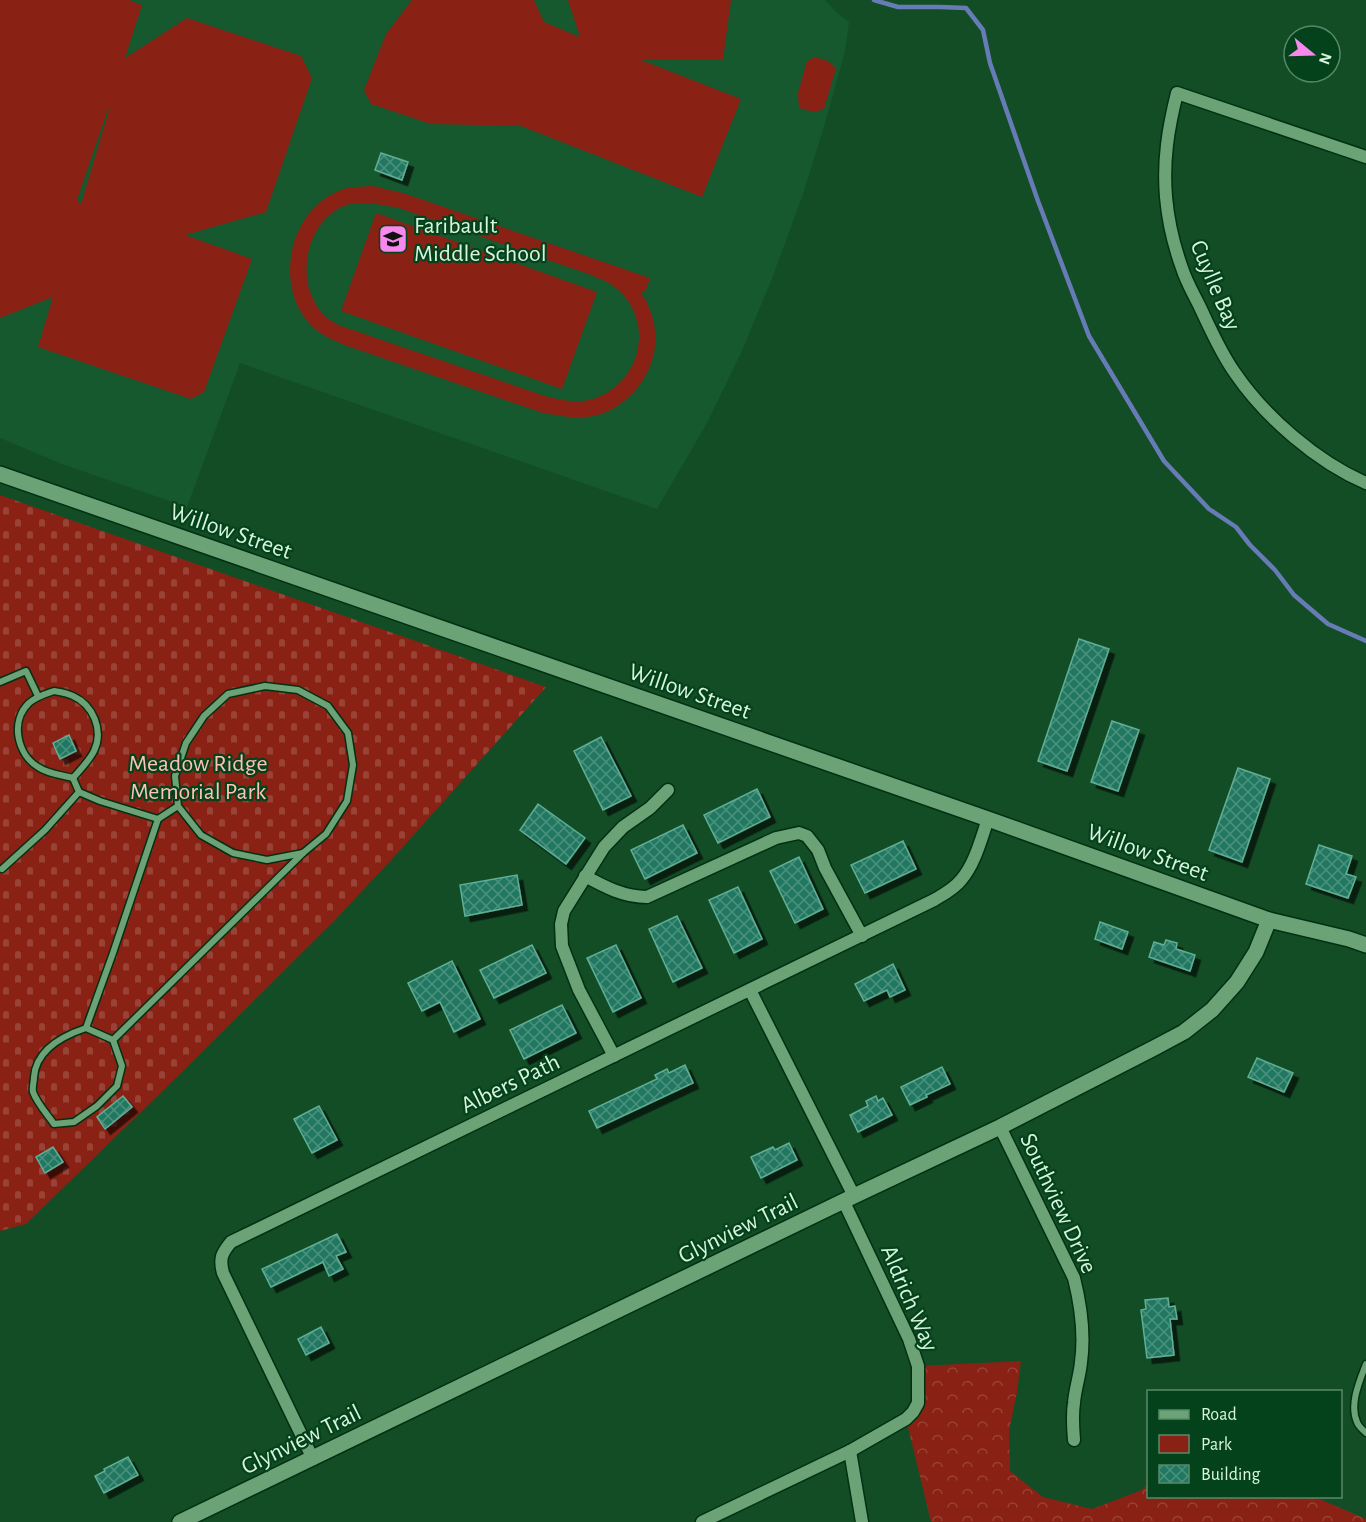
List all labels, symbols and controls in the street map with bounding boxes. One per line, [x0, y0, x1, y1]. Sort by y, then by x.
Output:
north arrow [1282, 24, 1342, 84]
text: N [1316, 51, 1335, 66]
place label: Faribault Middle School [414, 214, 547, 266]
school or university icon: Faribault Middle School [377, 223, 409, 255]
street label: Cuylle Bay [1185, 237, 1245, 334]
street label: Willow Street [167, 500, 295, 564]
street label: Willow Street [626, 660, 754, 724]
park label: Meadow Ridge Memorial Park [129, 752, 267, 804]
street label: Willow Street [1084, 820, 1212, 886]
street label: Albers Path [457, 1050, 564, 1118]
street label: Southview Drive [1015, 1130, 1101, 1277]
street label: Glynview Trail [675, 1190, 802, 1268]
street label: Aldrich Way [876, 1242, 942, 1355]
legend [1147, 1390, 1342, 1498]
street label: Glynview Trail [238, 1401, 365, 1479]
text: Road [1201, 1406, 1237, 1424]
text: Park [1201, 1436, 1233, 1454]
text: Building [1201, 1466, 1261, 1484]

